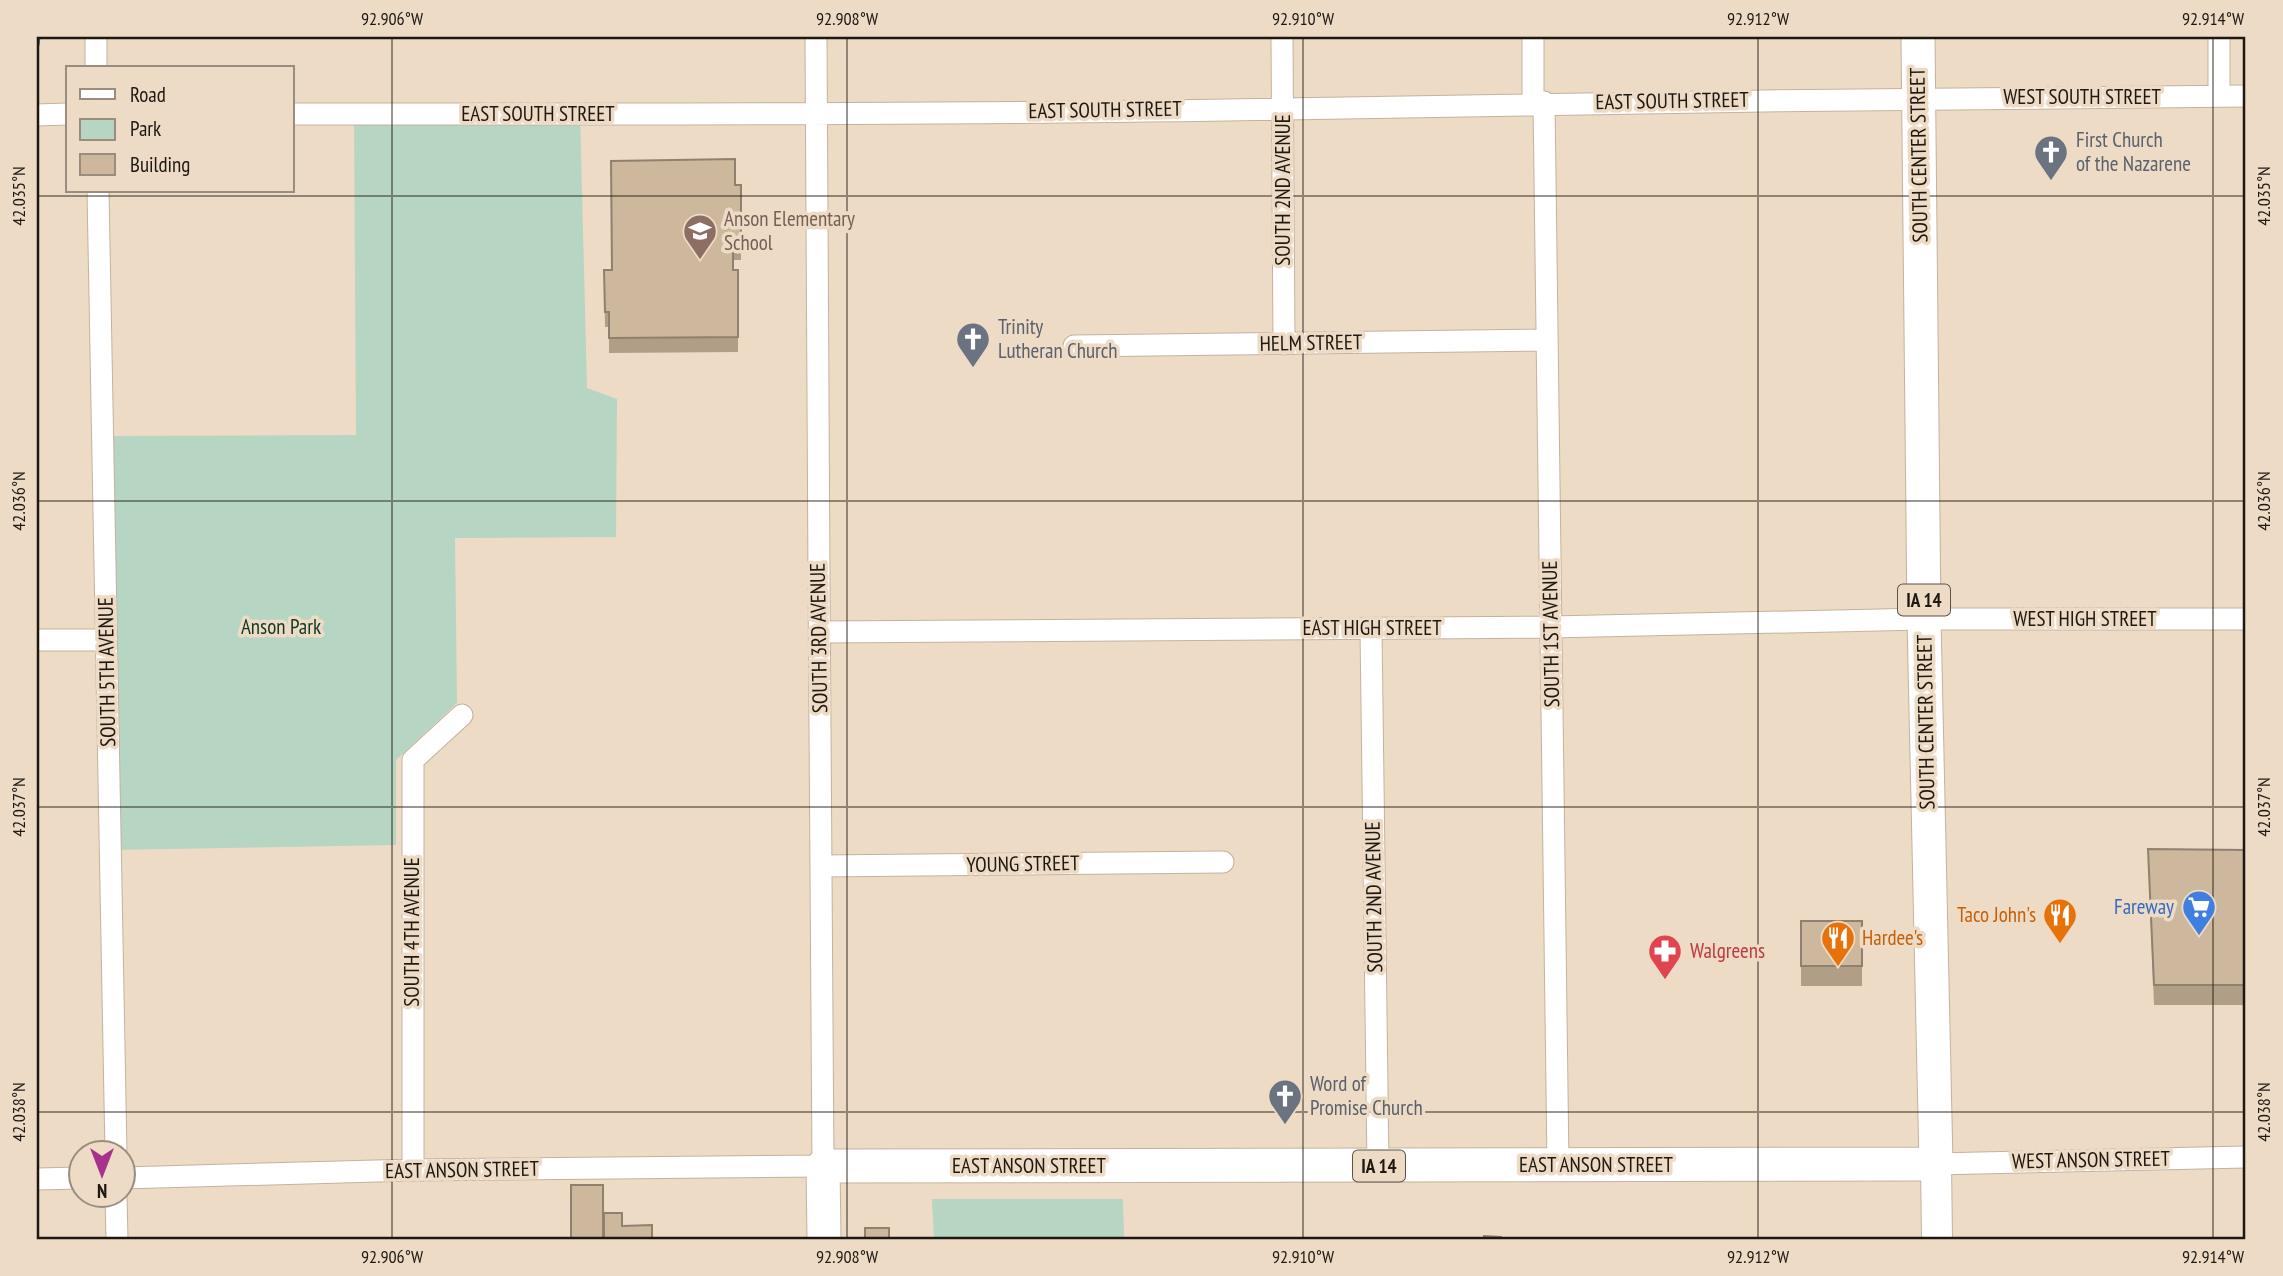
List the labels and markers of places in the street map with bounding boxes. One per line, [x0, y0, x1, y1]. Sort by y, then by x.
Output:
place label: First Church of the Nazarene [2076, 126, 2191, 177]
church icon: First Church of the Nazarene [2032, 133, 2070, 182]
place label: Anson Elementary School [724, 205, 855, 256]
school or university icon: Anson Elementary School [681, 212, 719, 261]
place label: Trinity Lutheran Church [998, 313, 1118, 364]
church icon: Trinity Lutheran Church [954, 320, 992, 369]
supermarket icon: Fareway [2180, 888, 2218, 937]
place label: Fareway [2114, 893, 2174, 920]
restaurant icon: Taco John's [2041, 896, 2079, 945]
place label: Taco John's [1957, 901, 2036, 928]
restaurant icon: Hardee's [1819, 919, 1857, 968]
place label: Hardee's [1862, 924, 1923, 951]
pharmacy icon: Walgreens [1646, 932, 1684, 981]
place label: Walgreens [1690, 937, 1765, 964]
place label: Word of Promise Church [1310, 1070, 1423, 1121]
church icon: Word of Promise Church [1266, 1077, 1304, 1126]

